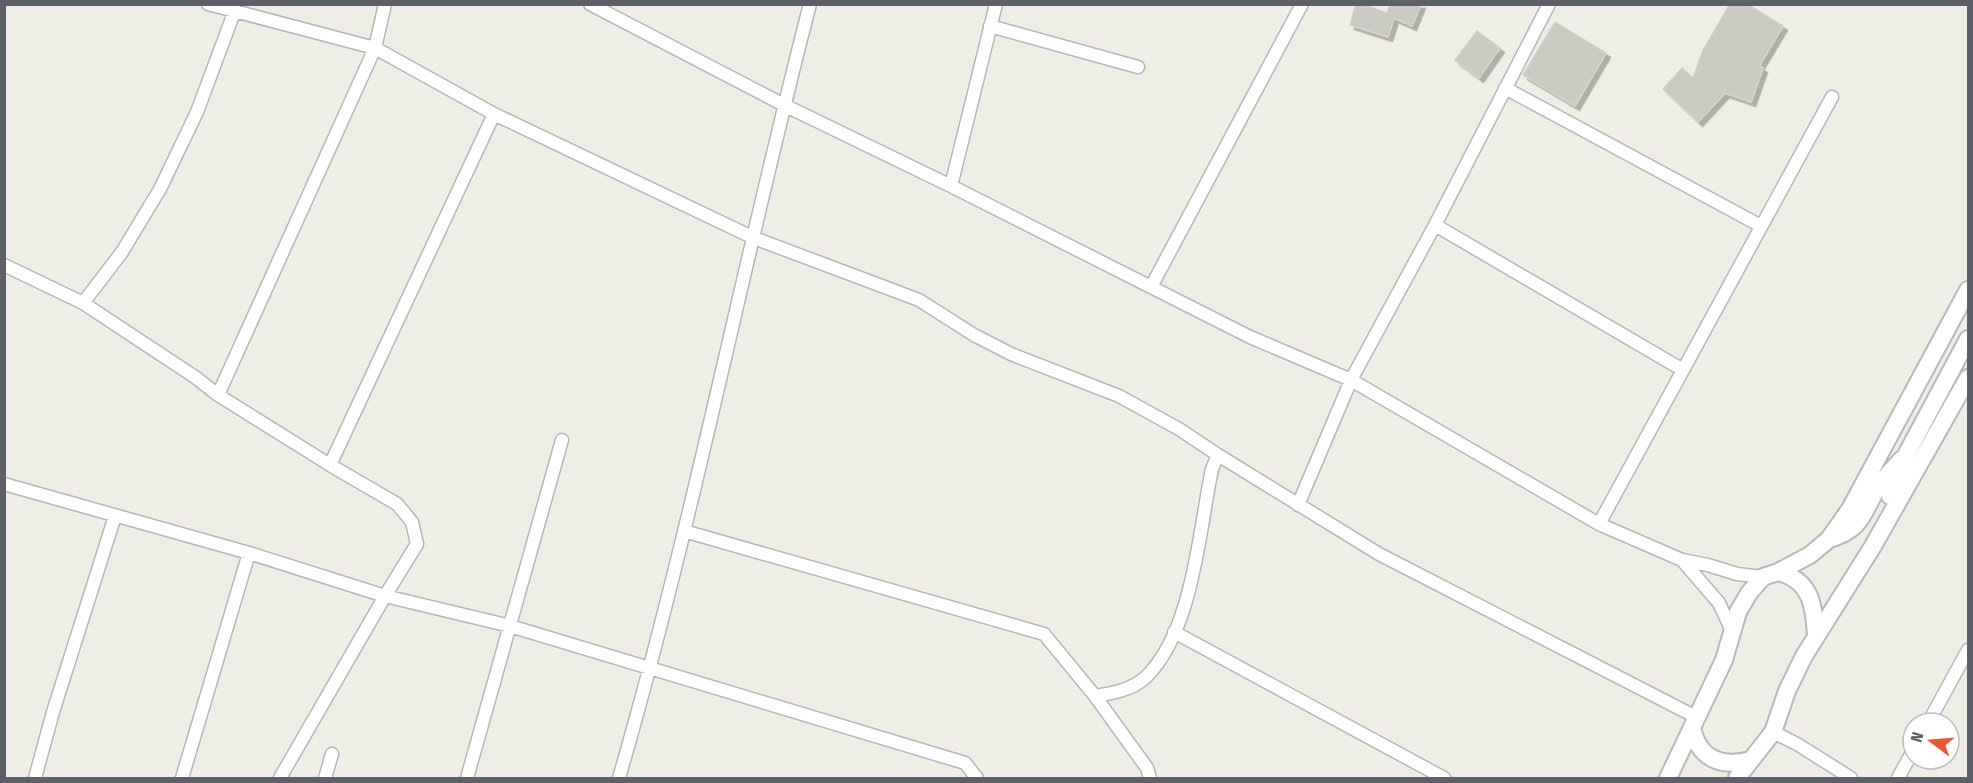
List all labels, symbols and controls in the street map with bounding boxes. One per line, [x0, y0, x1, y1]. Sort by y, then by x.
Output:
north arrow [1901, 711, 1961, 771]
text: N [1907, 730, 1928, 744]

